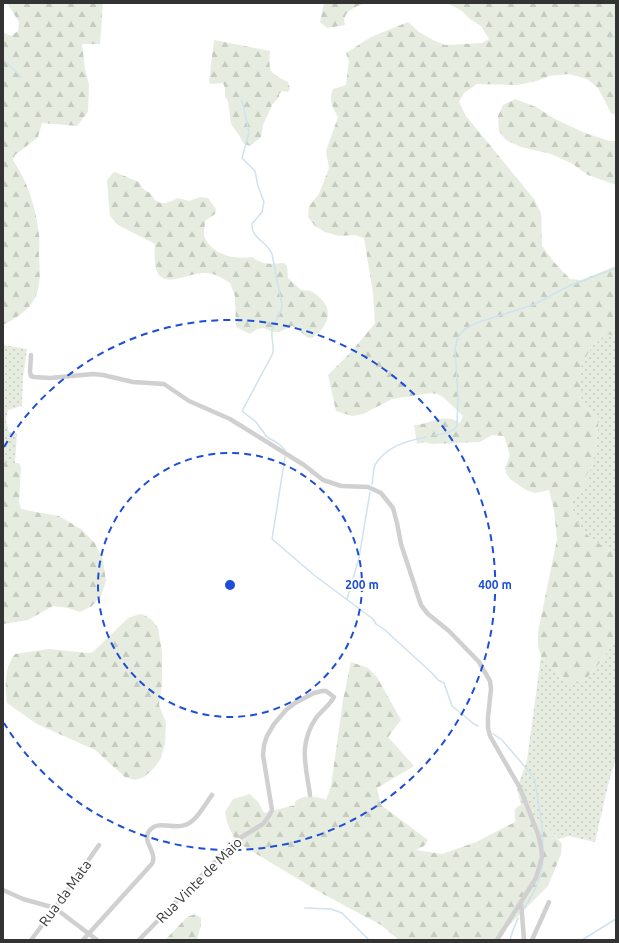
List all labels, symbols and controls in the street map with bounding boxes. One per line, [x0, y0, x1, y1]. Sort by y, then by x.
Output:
centre of rings [223, 578, 237, 592]
text: 200 m [345, 578, 379, 591]
text: 400 m [478, 578, 512, 591]
street label: Rua Vinte de Maio [153, 834, 245, 926]
street label: Rua da Mata [36, 857, 94, 929]

